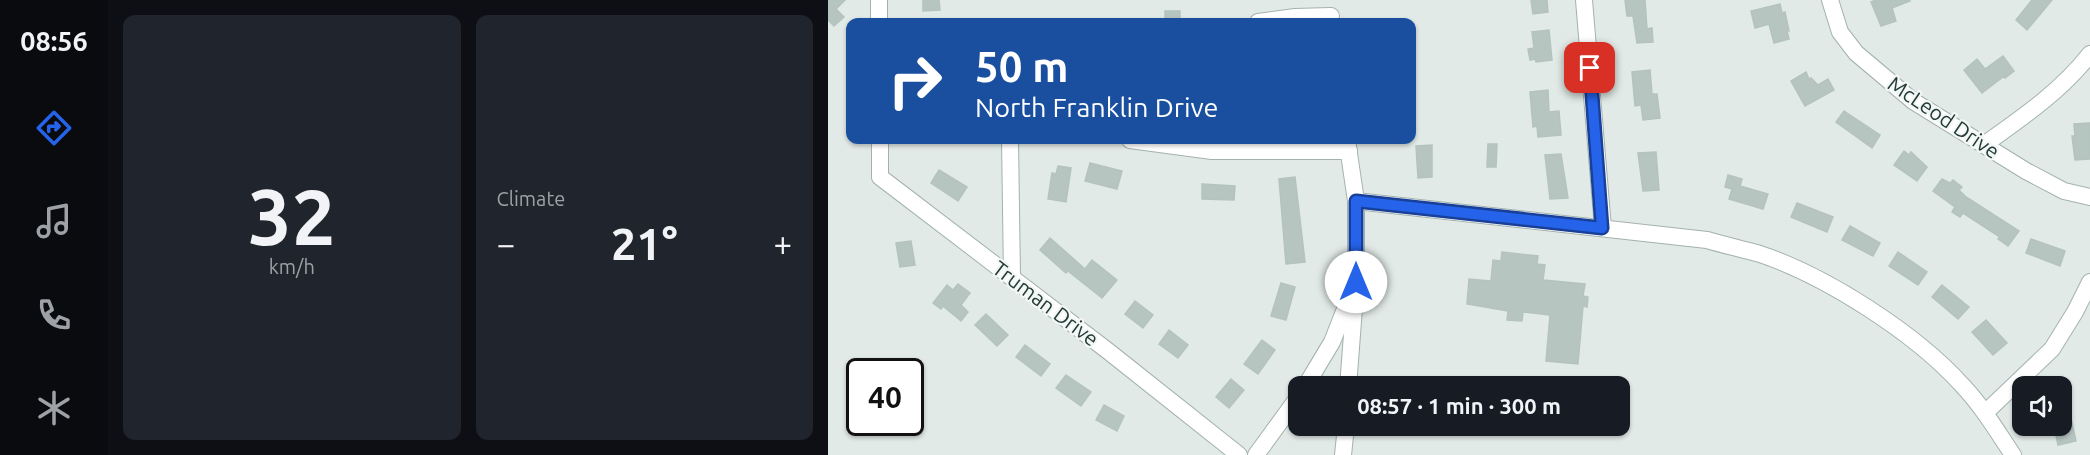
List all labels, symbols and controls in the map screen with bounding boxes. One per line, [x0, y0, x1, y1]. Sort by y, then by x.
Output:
text: 08:56 [20, 26, 88, 56]
icon: right [876, 42, 954, 120]
pin [1564, 42, 1615, 93]
text: 50 m [975, 43, 1069, 90]
icon: arrive [1573, 51, 1606, 84]
street label: McLeod Drive [1884, 71, 2004, 163]
text: North Franklin Drive [975, 92, 1218, 122]
icon: directions [33, 107, 75, 149]
text: 32 [248, 172, 336, 260]
text: Climate [497, 187, 565, 210]
icon: music [33, 200, 75, 242]
text: 21° [611, 218, 678, 269]
text: − [497, 225, 515, 262]
text: + [773, 225, 792, 262]
position arrow [1324, 250, 1388, 314]
text: km/h [269, 255, 315, 278]
street label: Truman Drive [988, 255, 1104, 351]
icon: phone [33, 294, 75, 336]
speed limit sign: 40 [846, 358, 924, 436]
map controls [2012, 376, 2072, 436]
button: sound [2012, 376, 2072, 436]
icon: climate [33, 387, 75, 429]
text: 08:57 · 1 min · 300 m [1357, 393, 1561, 418]

